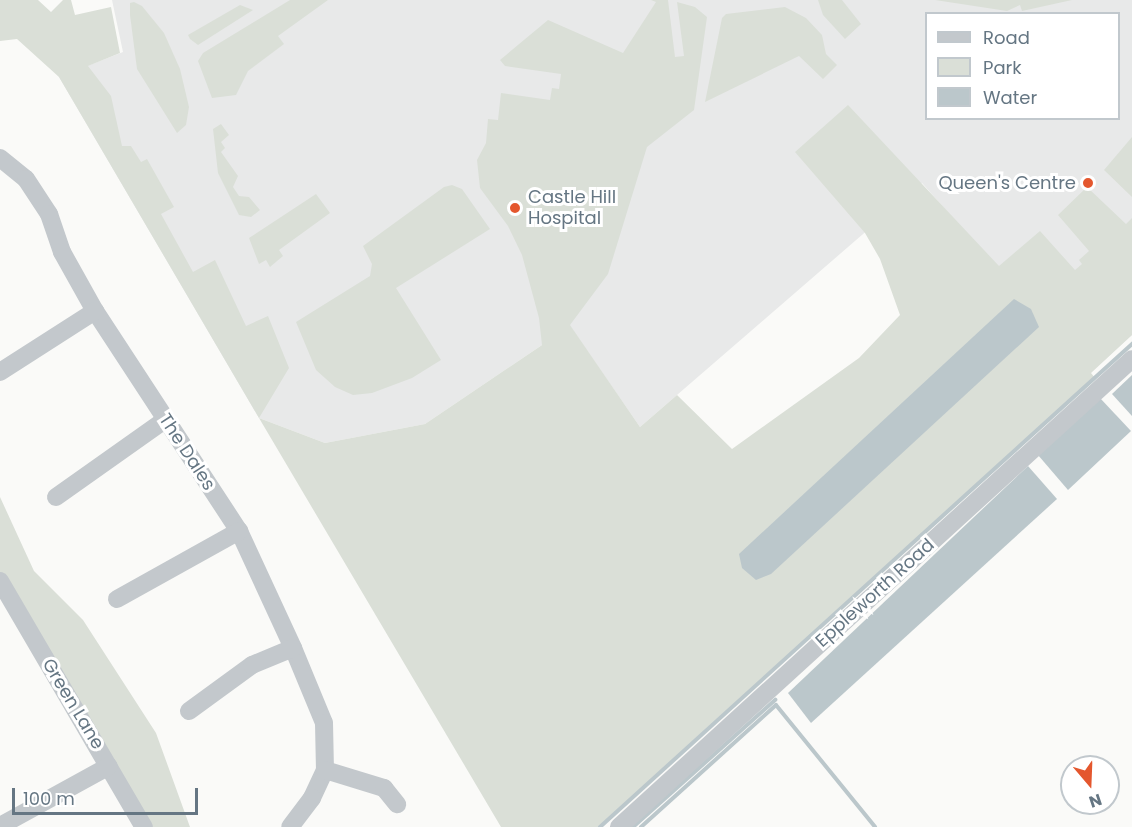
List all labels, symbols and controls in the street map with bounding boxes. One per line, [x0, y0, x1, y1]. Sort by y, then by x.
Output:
legend [925, 12, 1120, 120]
text: Road [983, 25, 1030, 50]
text: Park [983, 55, 1022, 80]
text: Water [983, 85, 1037, 110]
place label: Queen's Centre [938, 172, 1076, 194]
marker: Queen's Centre [1081, 176, 1095, 190]
place label: Castle Hill Hospital [528, 187, 616, 230]
marker: Castle Hill Hospital [506, 199, 524, 217]
street label: The Dales [154, 410, 220, 494]
street label: Eppleworth Road [811, 534, 939, 652]
street label: Green Lane [37, 655, 109, 753]
north arrow [1060, 755, 1120, 815]
scale bar [15, 776, 201, 814]
text: 100 m [23, 786, 75, 811]
text: N [1086, 788, 1105, 813]

